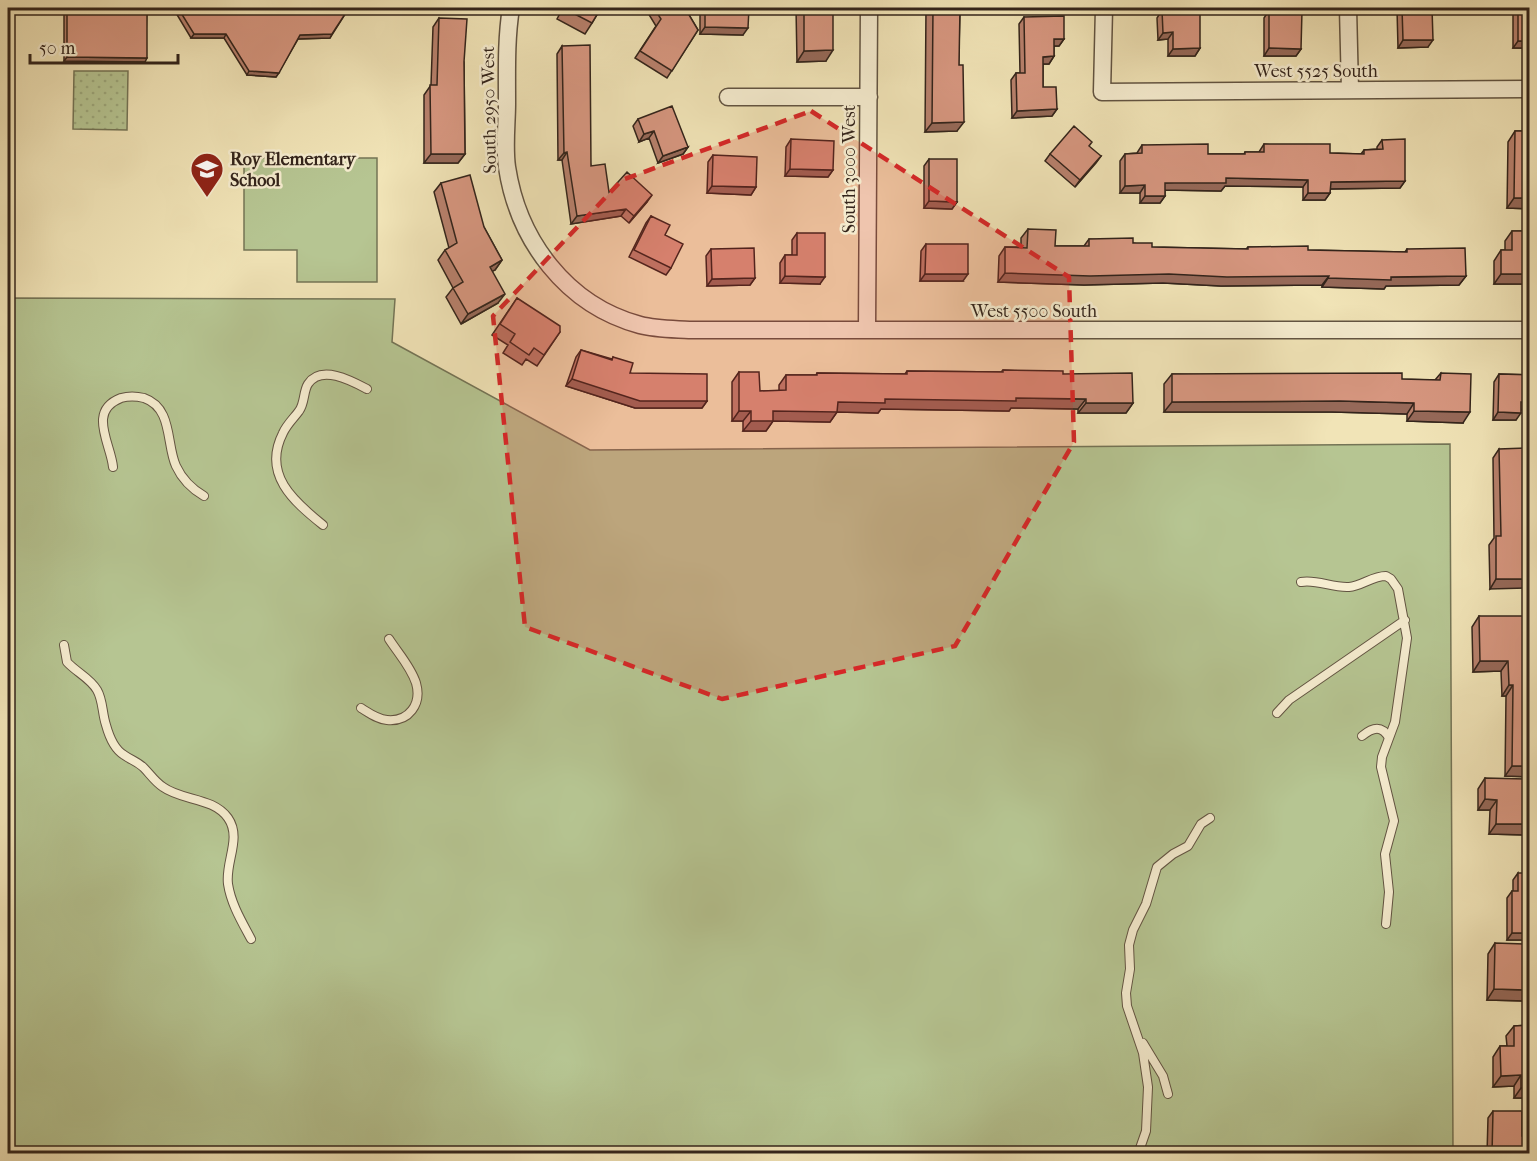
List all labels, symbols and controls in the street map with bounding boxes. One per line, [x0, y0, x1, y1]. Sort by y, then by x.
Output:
scale bar [30, 27, 178, 65]
text: 50 m [39, 38, 76, 59]
street label: South 2950 West [478, 46, 501, 174]
street label: West 5525 South [1253, 61, 1378, 82]
street label: South 3000 West [839, 104, 860, 233]
place label: Roy Elementary School [230, 149, 357, 191]
school or university icon: Roy Elementary School [189, 151, 225, 198]
street label: West 5500 South [970, 301, 1097, 322]

